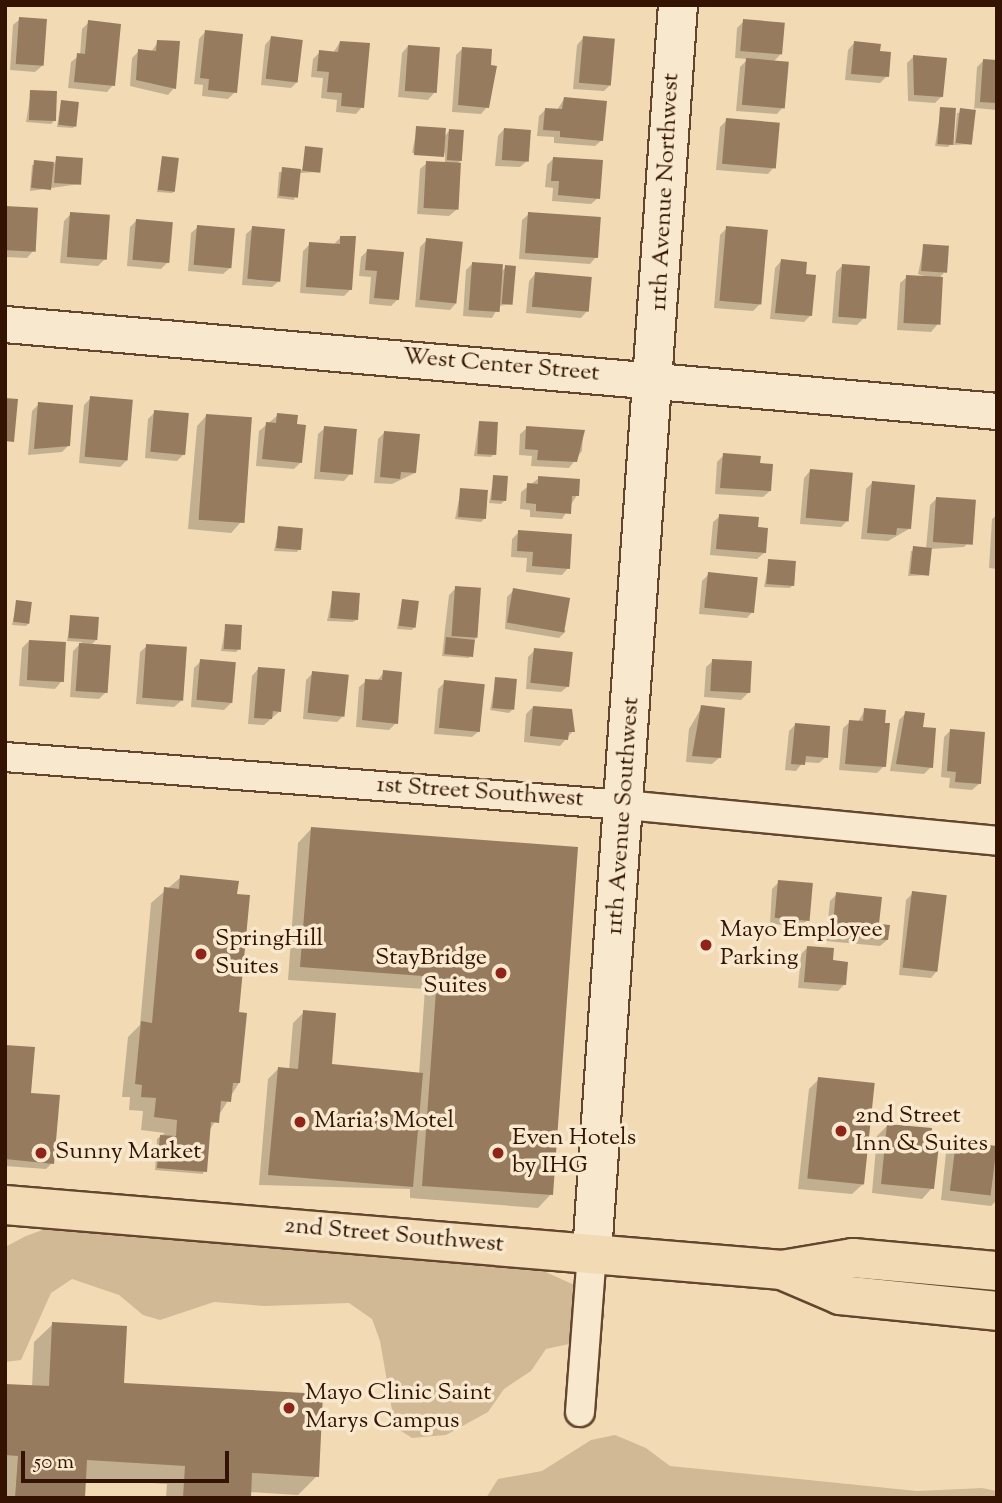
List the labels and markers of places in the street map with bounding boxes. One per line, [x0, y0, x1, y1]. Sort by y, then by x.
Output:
place label: Mayo Employee Parking [720, 917, 883, 973]
place label: SpringHill Suites [215, 926, 323, 982]
marker: Mayo Employee Parking [698, 937, 714, 953]
place label: StayBridge Suites [375, 945, 487, 1001]
marker: SpringHill Suites [193, 946, 209, 962]
marker: StayBridge Suites [493, 965, 509, 981]
place label: 2nd Street Inn & Suites [855, 1103, 988, 1159]
place label: Maria's Motel [314, 1108, 454, 1136]
marker: Maria's Motel [292, 1114, 308, 1130]
marker: 2nd Street Inn & Suites [833, 1123, 849, 1139]
place label: Even Hotels by IHG [512, 1125, 636, 1181]
place label: Sunny Market [55, 1139, 201, 1167]
marker: Sunny Market [33, 1145, 49, 1161]
marker: Even Hotels by IHG [490, 1145, 506, 1161]
place label: Mayo Clinic Saint Marys Campus [305, 1380, 492, 1436]
marker: Mayo Clinic Saint Marys Campus [279, 1398, 299, 1418]

